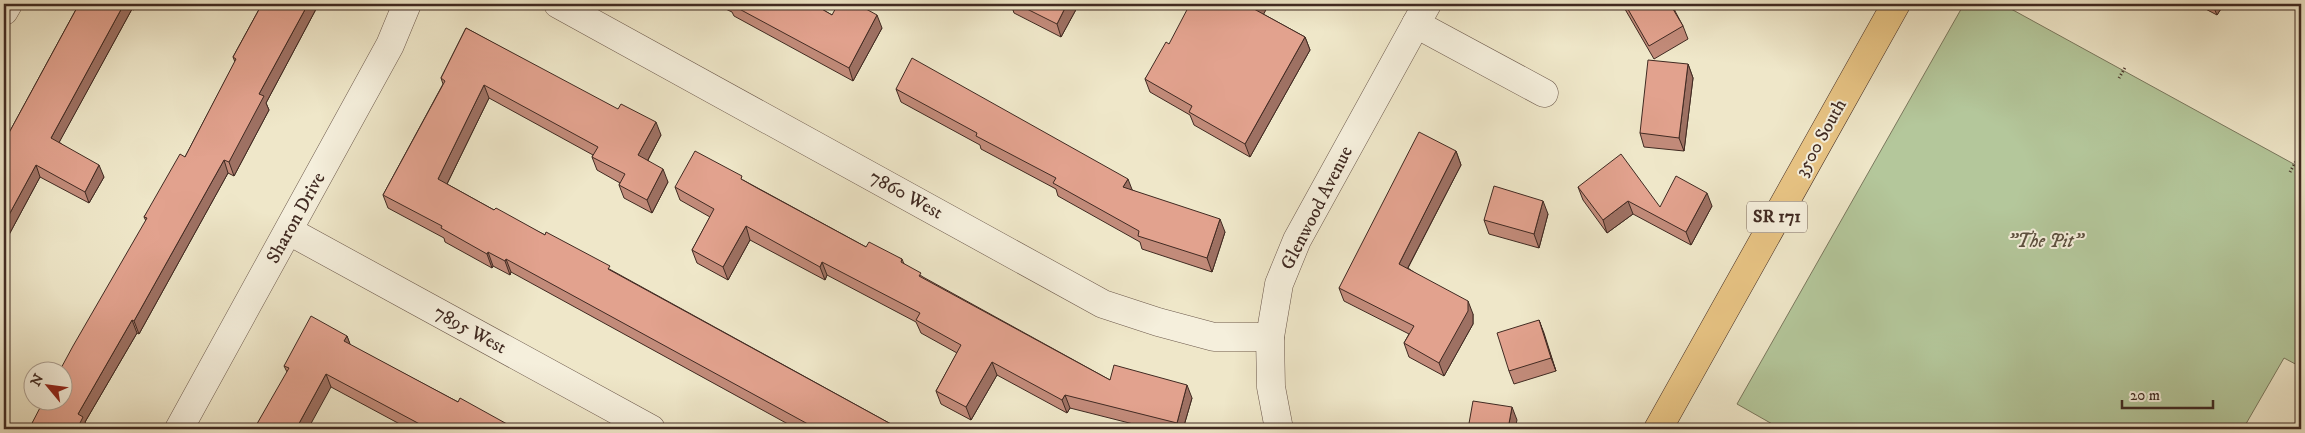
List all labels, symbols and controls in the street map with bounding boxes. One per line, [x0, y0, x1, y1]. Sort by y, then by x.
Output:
street label: 3500 South [1790, 95, 1852, 181]
street label: Glenwood Avenue [1276, 142, 1358, 274]
street label: 7860 West [865, 165, 947, 225]
street label: Sharon Drive [262, 168, 331, 268]
road number: SR 171 [1747, 202, 1807, 232]
park label: "The Pit" [2007, 230, 2085, 253]
street label: 7895 West [430, 301, 510, 359]
north arrow [22, 360, 72, 410]
text: N [27, 370, 48, 390]
scale bar [2122, 378, 2214, 410]
text: 20 m [2130, 386, 2160, 405]

